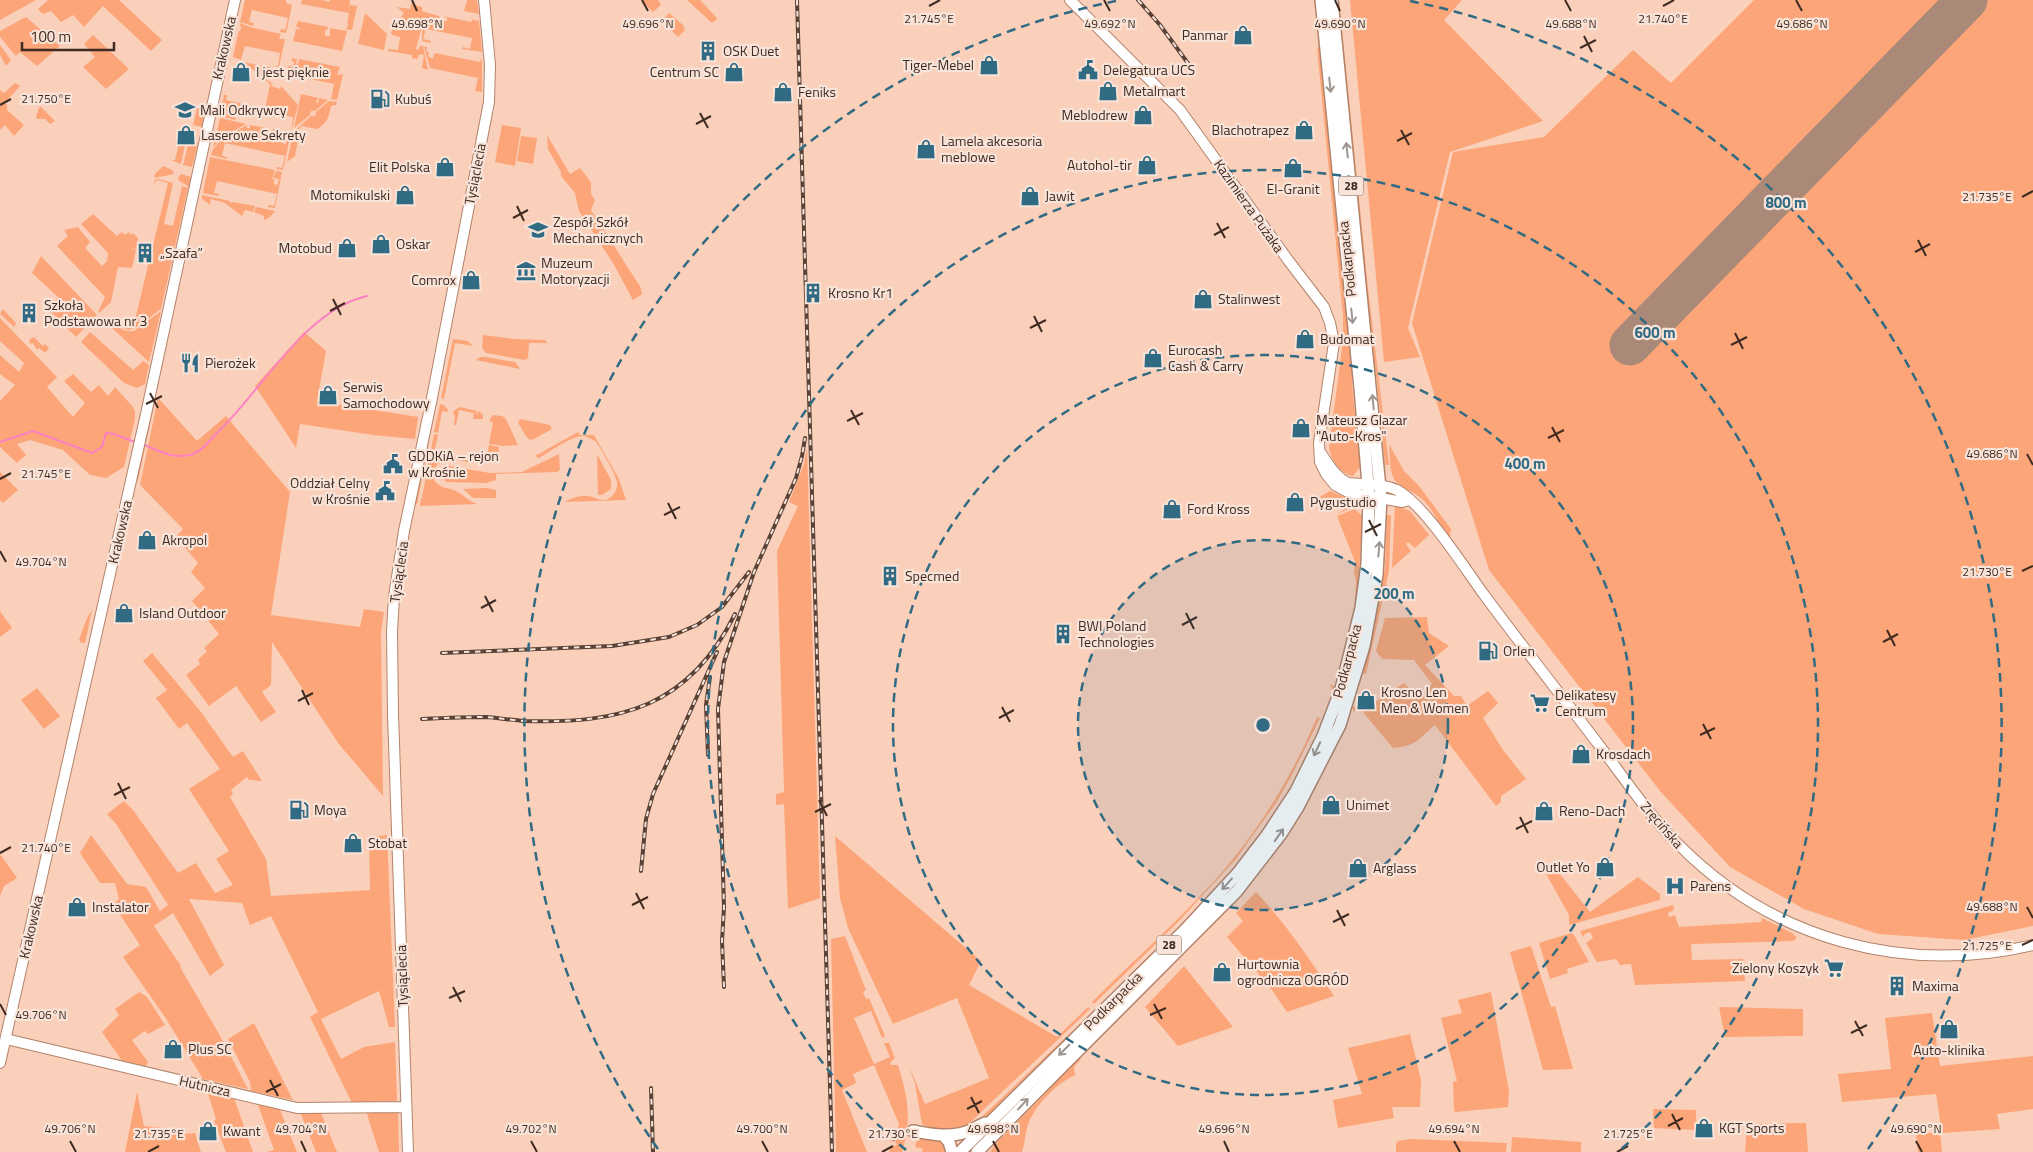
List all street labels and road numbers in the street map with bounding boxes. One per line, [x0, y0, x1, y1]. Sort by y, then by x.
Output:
street label: Krakowska [206, 14, 241, 82]
street label: Tysiąclecia [458, 141, 491, 206]
street label: Kazimierza Pużaka [1209, 154, 1290, 257]
road number: 28 [1338, 177, 1364, 196]
street label: Podkarpacka [1332, 220, 1361, 298]
street label: Krakowska [102, 498, 137, 566]
street label: Tysiąclecia [384, 540, 413, 604]
street label: Podkarpacka [1327, 622, 1366, 700]
street label: Zręcińska [1636, 797, 1689, 853]
street label: Krakowska [13, 893, 48, 961]
road number: 28 [1156, 936, 1182, 954]
street label: Tysiąclecia [390, 945, 413, 1007]
street label: Podkarpacka [1078, 966, 1147, 1035]
street label: Hutnicza [177, 1069, 233, 1102]

